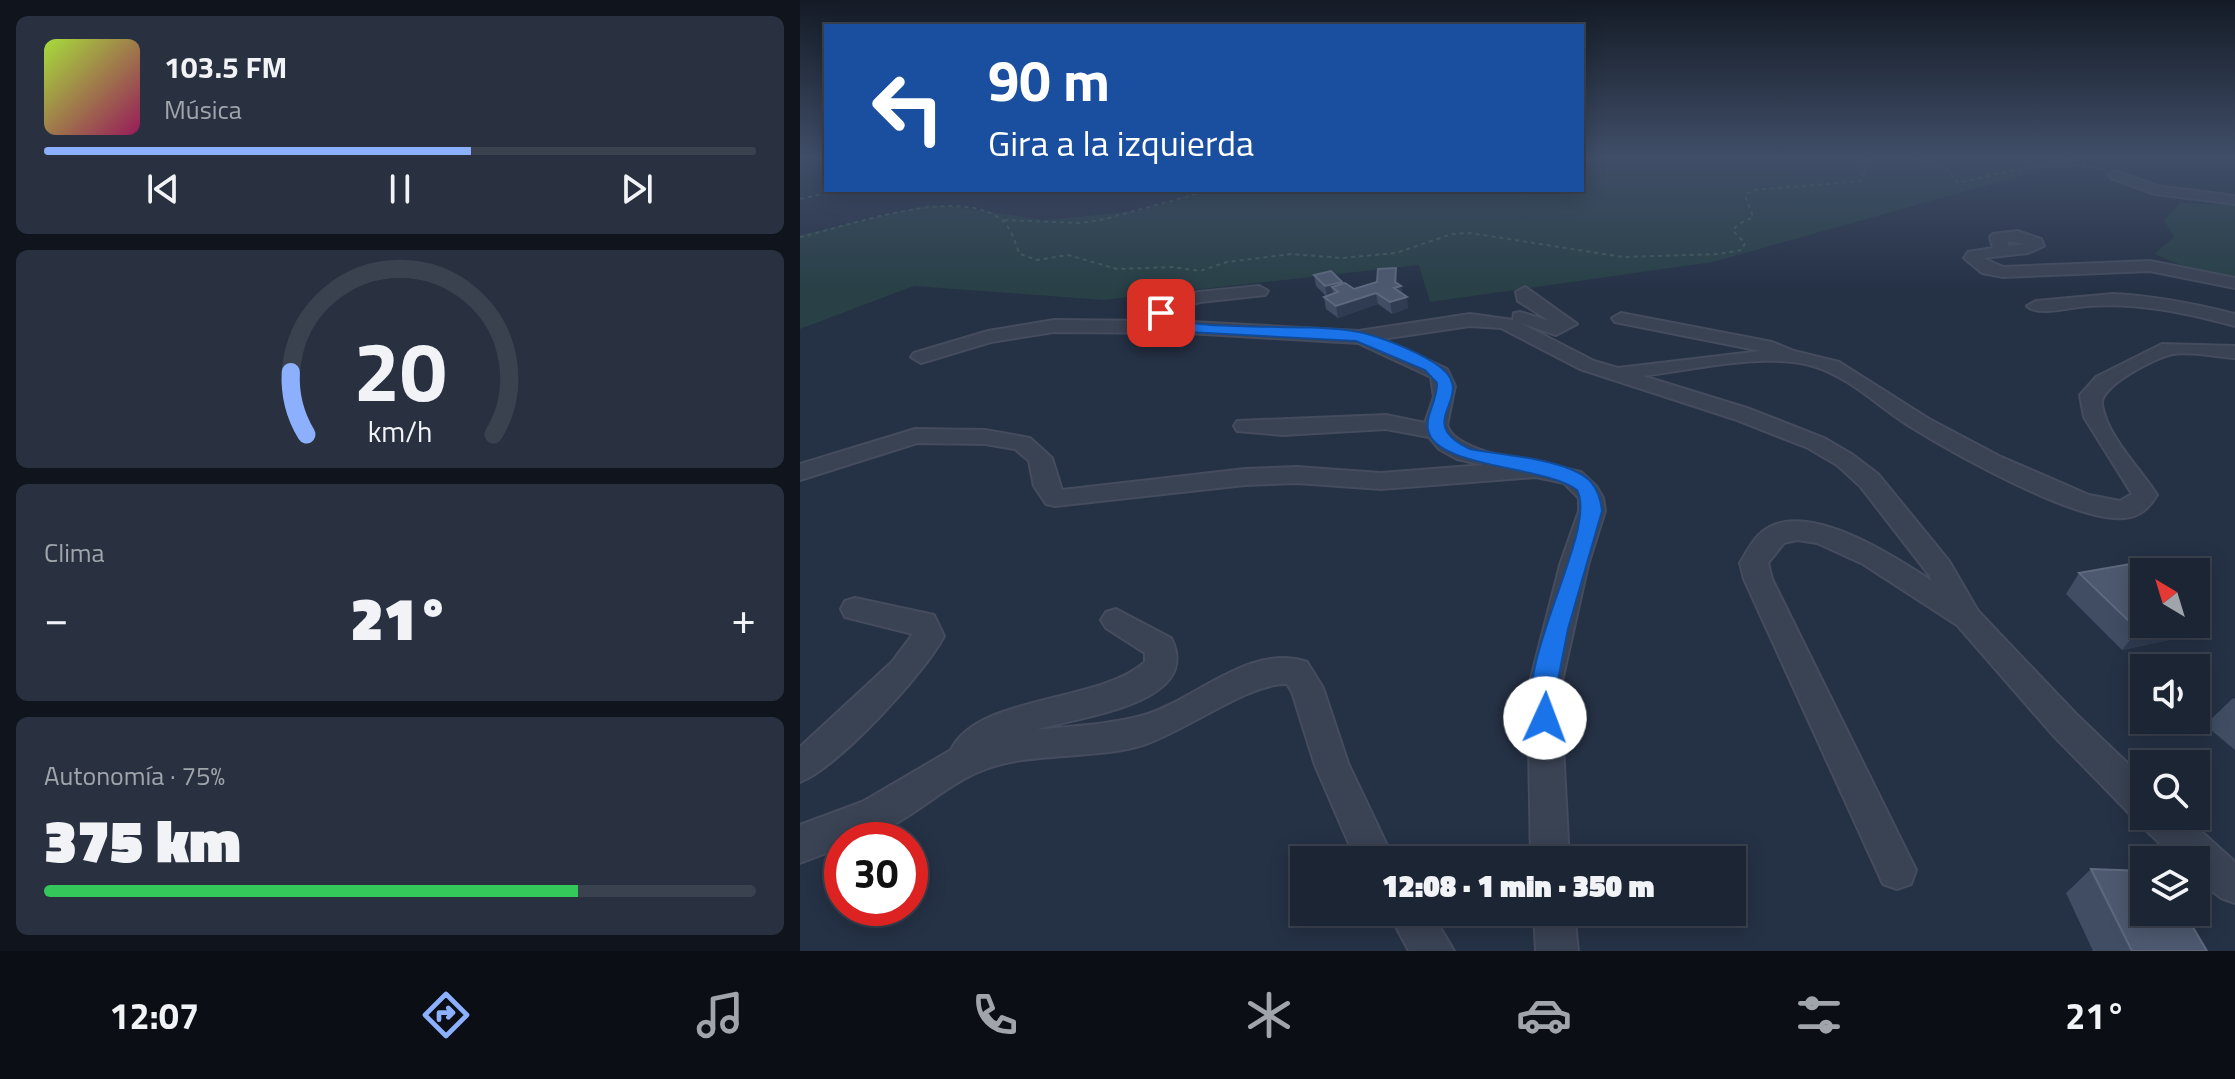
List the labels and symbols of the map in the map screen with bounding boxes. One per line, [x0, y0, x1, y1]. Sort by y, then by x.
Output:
pin [1127, 279, 1195, 347]
north arrow [2130, 558, 2210, 638]
position arrow [1503, 676, 1587, 760]
speed limit sign: 30 [824, 822, 928, 926]

